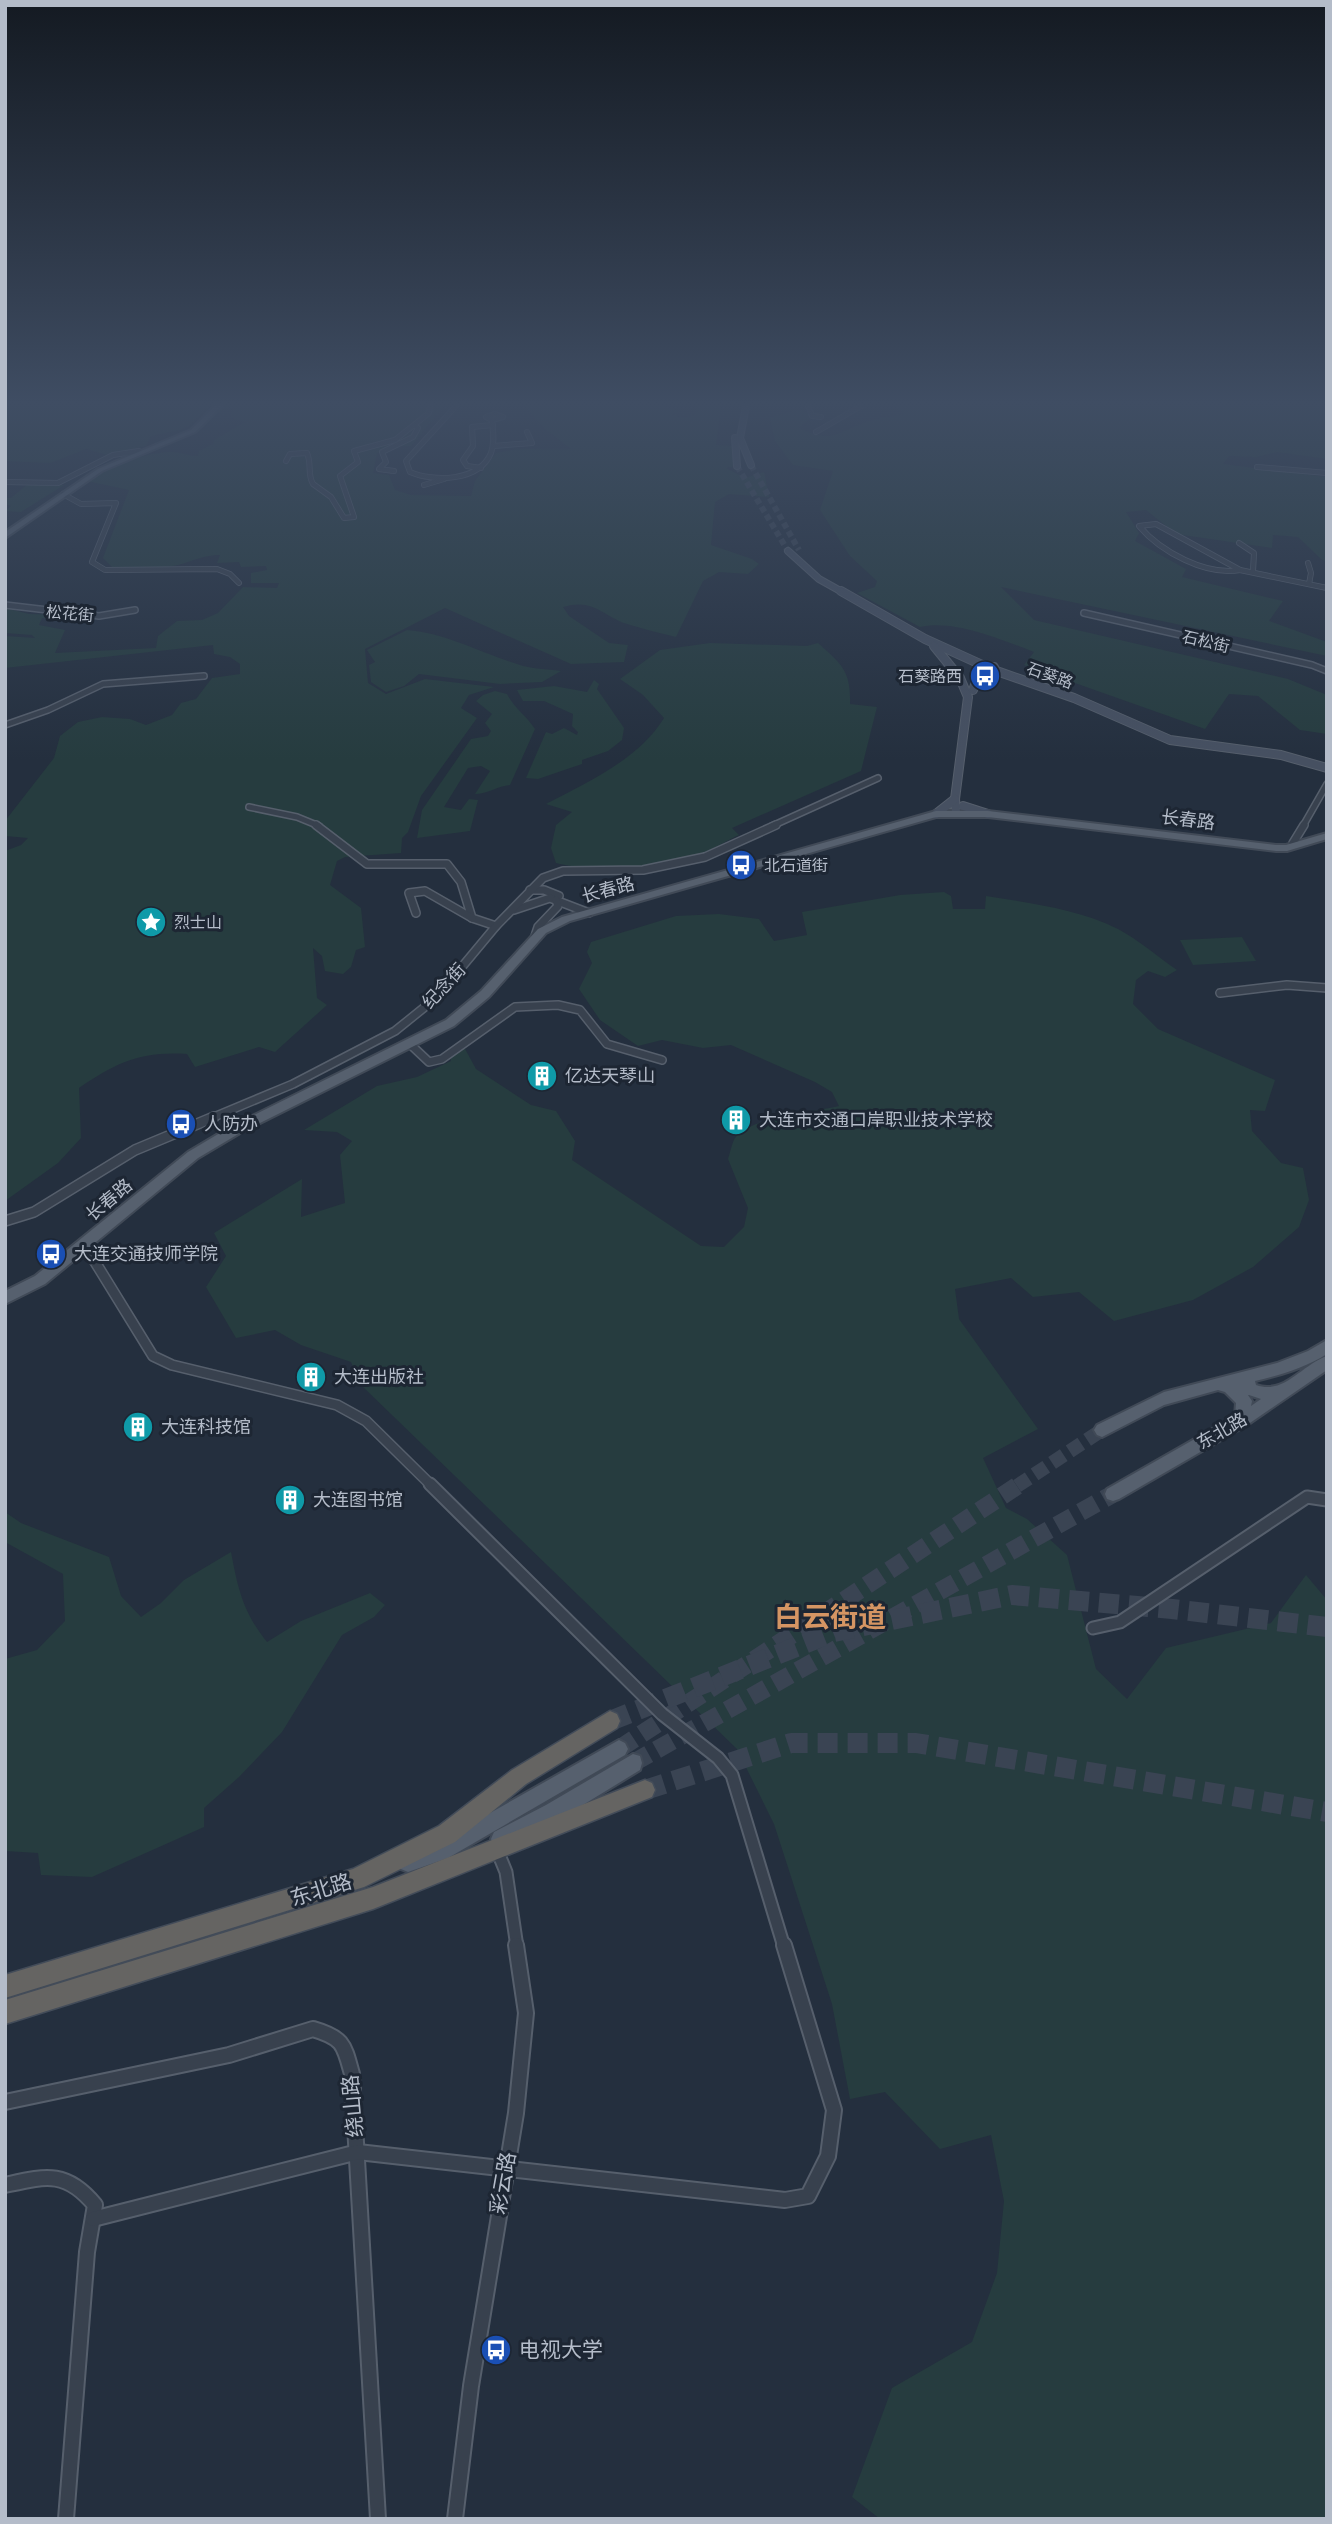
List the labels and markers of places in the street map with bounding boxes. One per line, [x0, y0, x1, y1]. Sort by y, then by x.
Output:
bus stop icon: 石葵路西 [968, 659, 1002, 693]
place label: 石葵路西 [898, 665, 962, 687]
bus stop icon: 北石道街 [724, 848, 758, 882]
place label: 北石道街 [764, 854, 828, 876]
place icon: 烈士山 [134, 905, 168, 939]
place label: 烈士山 [174, 911, 222, 933]
building icon: 亿达天琴山 [525, 1059, 559, 1093]
place label: 亿达天琴山 [565, 1063, 655, 1088]
building icon: 大连市交通口岸职业技术学校 [719, 1103, 753, 1137]
bus stop icon: 人防办 [164, 1107, 198, 1141]
place label: 大连市交通口岸职业技术学校 [759, 1107, 993, 1132]
place label: 人防办 [204, 1111, 258, 1136]
bus stop icon: 大连交通技师学院 [34, 1237, 68, 1271]
place label: 大连交通技师学院 [74, 1241, 218, 1266]
building icon: 大连出版社 [294, 1360, 328, 1394]
place label: 大连出版社 [334, 1364, 424, 1389]
building icon: 大连科技馆 [121, 1410, 155, 1444]
place label: 大连科技馆 [161, 1414, 251, 1439]
building icon: 大连图书馆 [273, 1483, 307, 1517]
place label: 大连图书馆 [313, 1487, 403, 1512]
bus stop icon: 电视大学 [479, 2333, 513, 2367]
place label: 电视大学 [519, 2335, 603, 2364]

